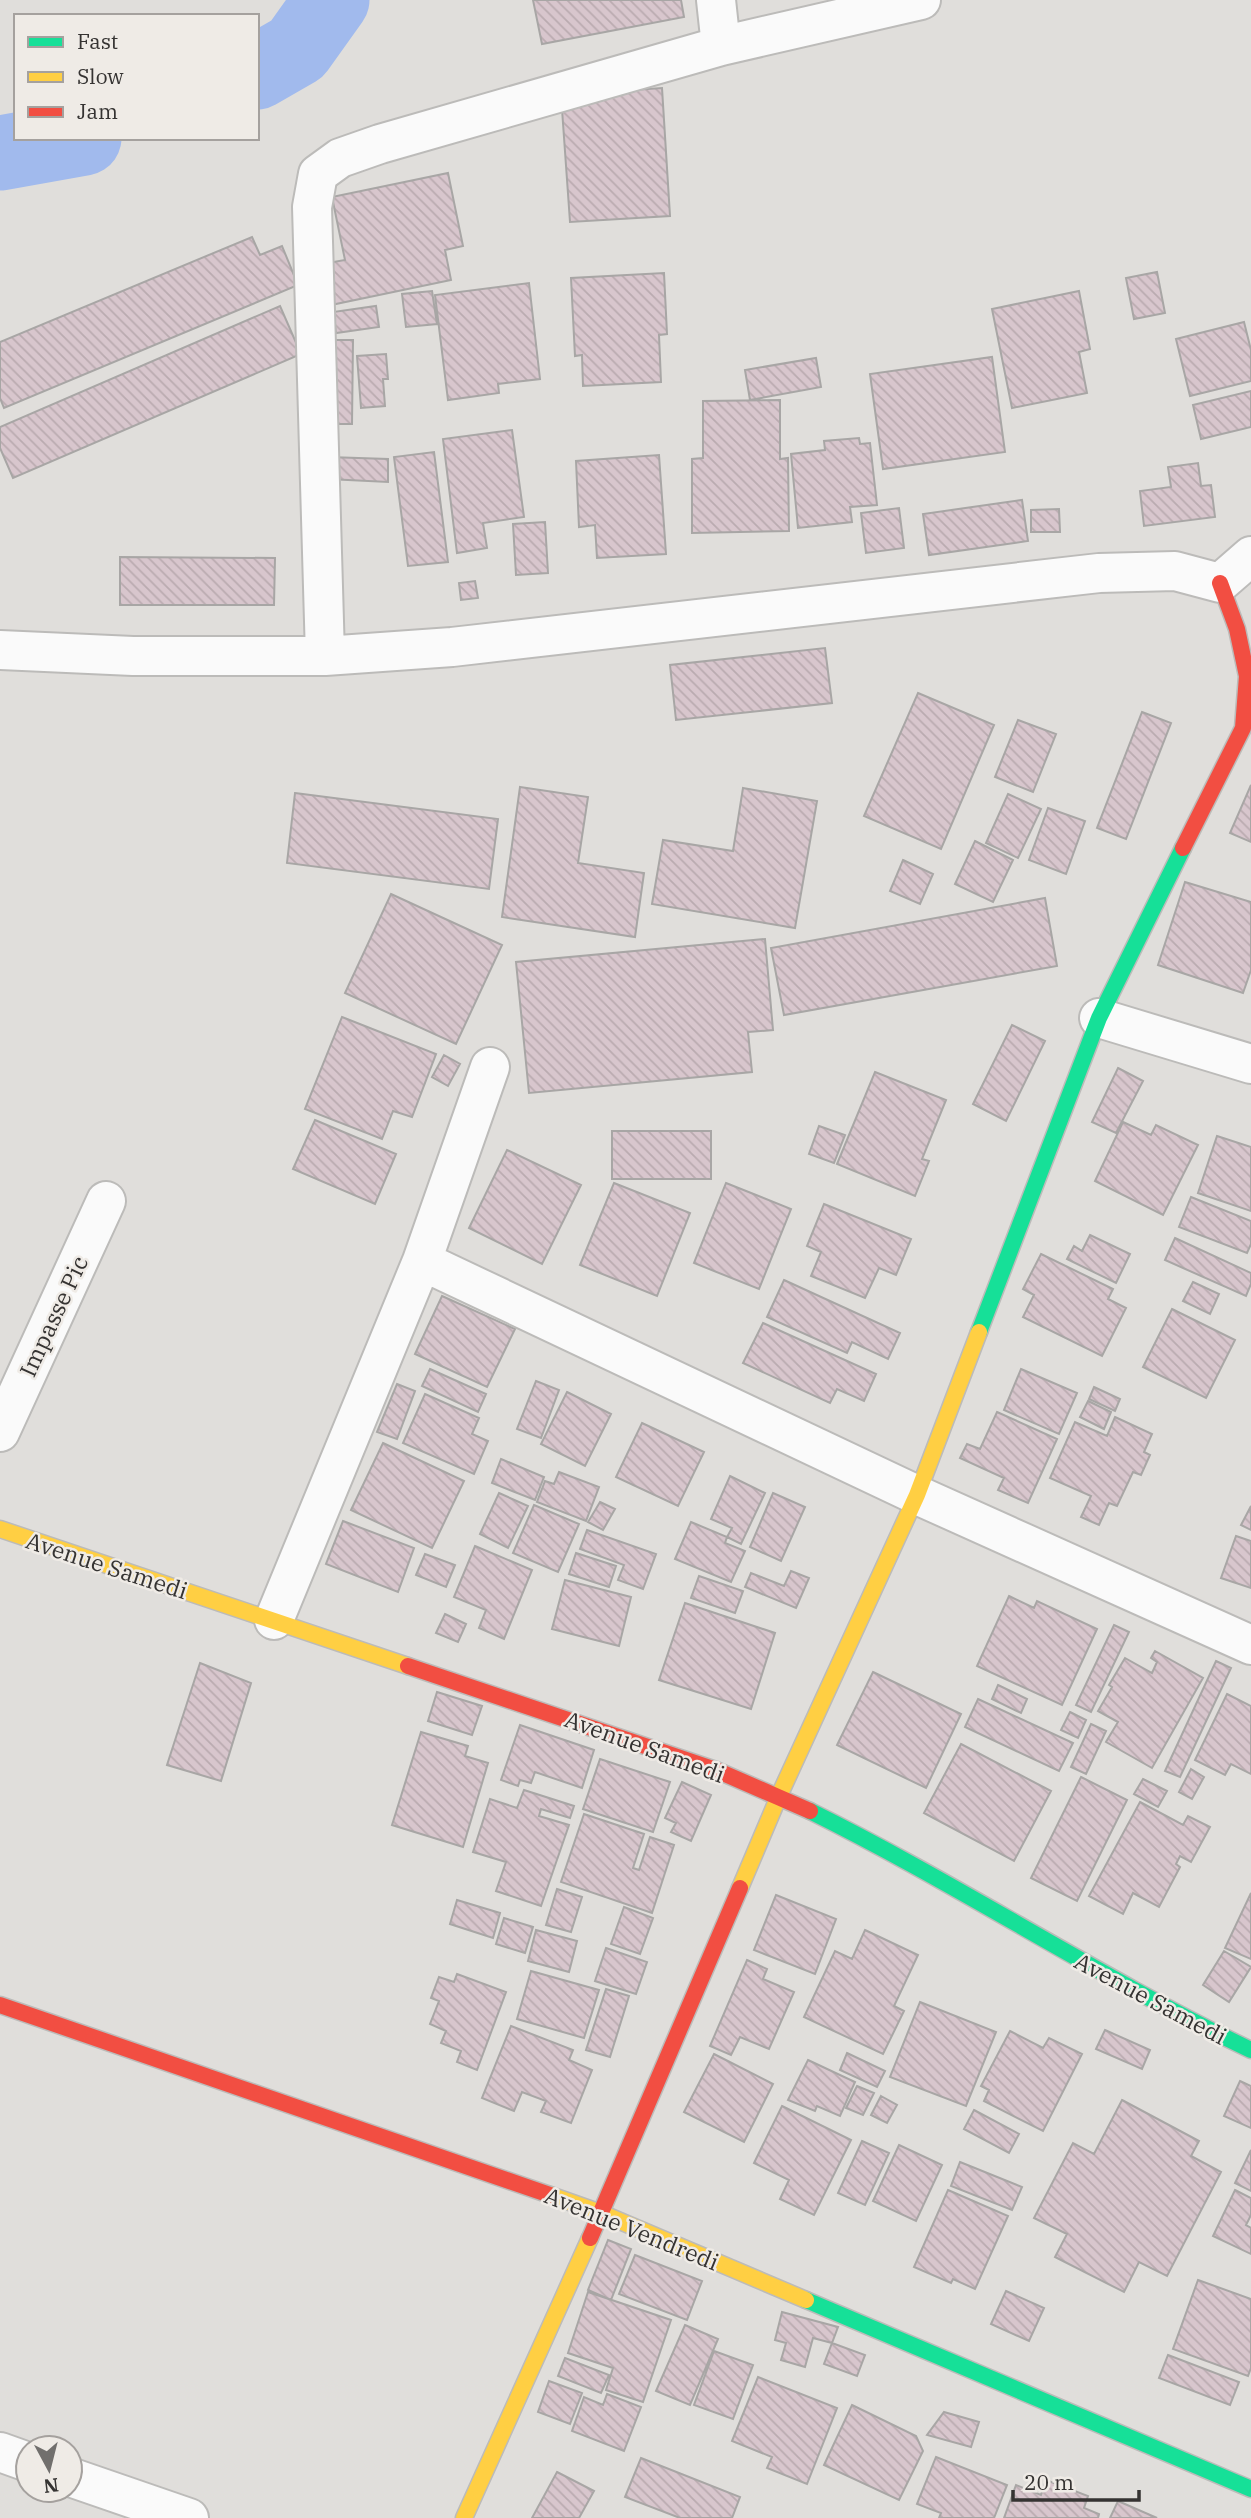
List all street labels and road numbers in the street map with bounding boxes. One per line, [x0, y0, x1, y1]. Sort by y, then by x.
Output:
street label: Impasse Pic [12, 1251, 94, 1381]
street label: Avenue Samedi [22, 1525, 192, 1605]
street label: Avenue Samedi [561, 1703, 729, 1789]
street label: Avenue Samedi [1070, 1945, 1232, 2051]
street label: Avenue Vendredi [541, 2179, 723, 2277]

